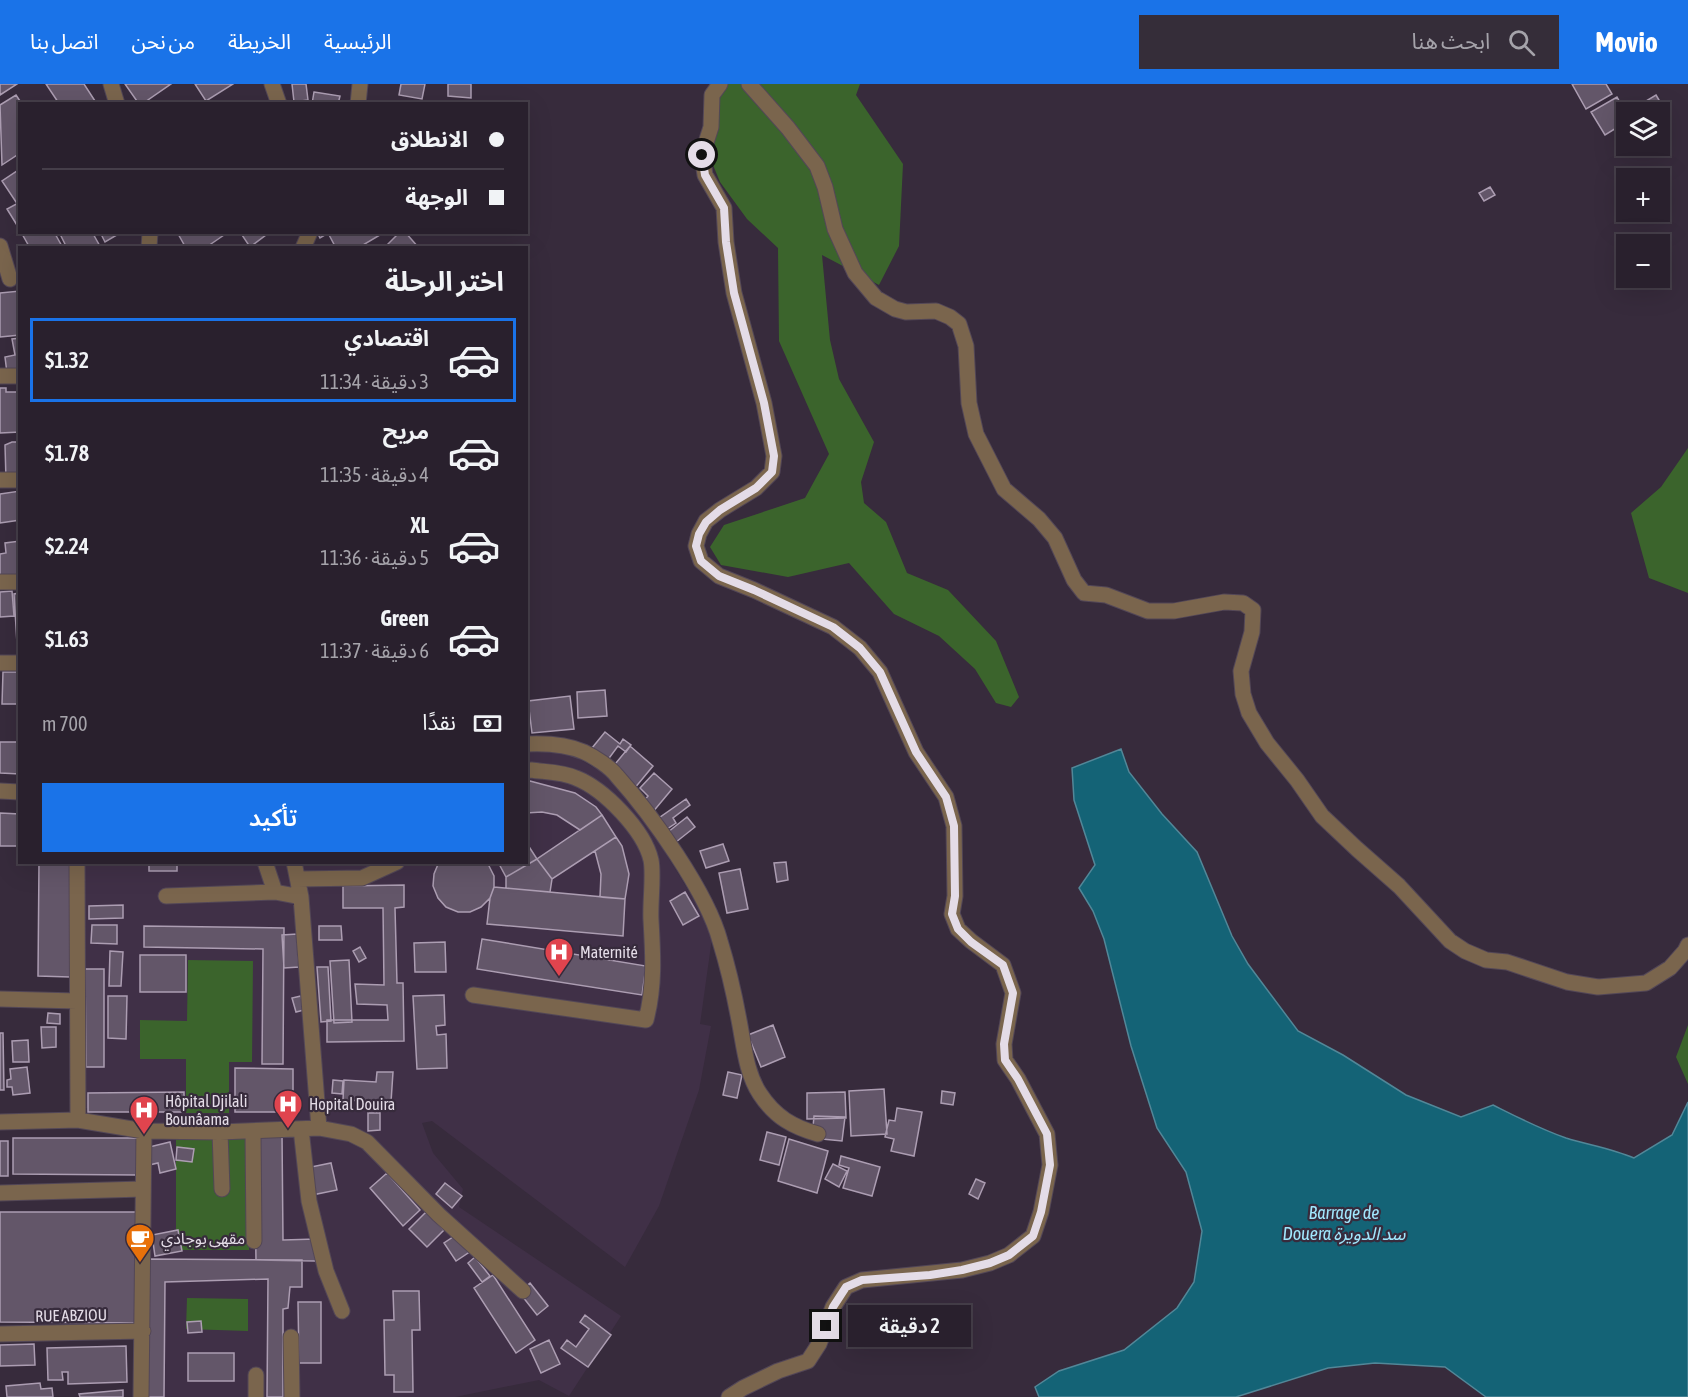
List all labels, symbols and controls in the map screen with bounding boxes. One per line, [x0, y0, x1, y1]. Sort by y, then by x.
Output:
search box [1139, 15, 1559, 69]
icon: search [1505, 26, 1538, 59]
text: Movio [1595, 26, 1658, 58]
text: ابحث هنا [1411, 28, 1490, 54]
text: اتصل بنا [30, 29, 98, 53]
text: من نحن [131, 29, 195, 53]
text: الخريطة [228, 29, 291, 53]
text: الرئيسية [324, 29, 391, 53]
map controls [1616, 102, 1670, 288]
button: layers [1616, 102, 1670, 156]
text: الانطلاق [391, 126, 468, 152]
route start [688, 141, 715, 168]
button: + [1616, 168, 1670, 222]
text: الوجهة [405, 184, 468, 210]
button: − [1616, 234, 1670, 288]
text: اختر الرحلة [385, 266, 504, 297]
text: اقتصادي [344, 325, 429, 351]
icon: car [447, 333, 501, 387]
text: $1.32 [45, 347, 89, 373]
text: 3 دقيقة · 11:34 [320, 370, 429, 393]
text: مريح [383, 418, 429, 444]
icon: car [447, 426, 501, 480]
text: $1.78 [45, 440, 89, 466]
text: 4 دقيقة · 11:35 [320, 463, 429, 486]
text: XL [411, 512, 429, 538]
icon: car [447, 519, 501, 573]
text: $2.24 [45, 533, 89, 559]
text: 5 دقيقة · 11:36 [320, 546, 429, 569]
text: Green [380, 605, 429, 631]
icon: car [447, 612, 501, 666]
text: $1.63 [45, 626, 89, 652]
text: 6 دقيقة · 11:37 [320, 639, 429, 662]
icon: cash [471, 707, 504, 740]
text: نقدًا [422, 709, 456, 735]
text: 700 m [42, 712, 87, 735]
button: تأكيد [42, 783, 504, 852]
hospital icon: Maternité [543, 936, 575, 978]
place label: Maternité [580, 943, 638, 961]
hospital icon: Hopital Douira [272, 1088, 304, 1130]
place label: Hôpital Djilali Bounâama [165, 1092, 247, 1128]
hospital icon: Hôpital Djilali Bounâama [128, 1094, 160, 1136]
place label: Hopital Douira [309, 1095, 395, 1114]
water label: Barrage de Douera سد الدويرة [1283, 1202, 1406, 1245]
cafe icon: مقهى بوجادي [124, 1222, 156, 1264]
place label: مقهى بوجادي [161, 1229, 245, 1251]
street label: RUE ABZIOU [35, 1305, 107, 1325]
callout: 2 دقيقة [847, 1305, 970, 1347]
route end [812, 1312, 839, 1339]
text: 2 دقيقة [879, 1314, 940, 1337]

